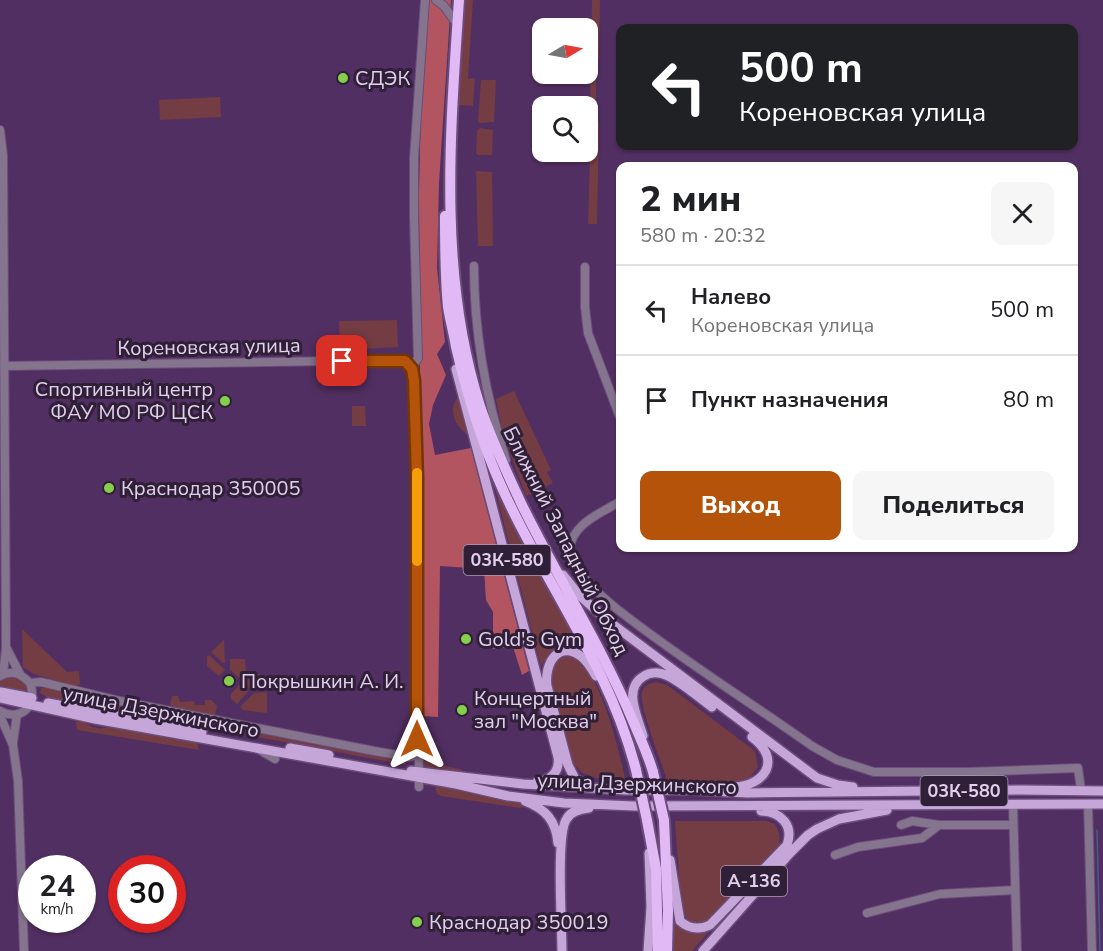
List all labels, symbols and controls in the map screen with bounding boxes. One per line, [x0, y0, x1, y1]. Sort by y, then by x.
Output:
north arrow [532, 18, 598, 84]
map controls [532, 18, 598, 162]
text: 500 m [739, 40, 863, 97]
icon: left [640, 48, 718, 126]
place label: СДЭК [355, 65, 410, 92]
marker: СДЭК [336, 71, 350, 85]
text: Кореновская улица [739, 94, 986, 131]
button: search [532, 96, 598, 162]
text: 2 мин [640, 175, 741, 224]
button: close [991, 182, 1054, 245]
text: 580 m · 20:32 [640, 222, 766, 249]
text: Налево [691, 282, 771, 312]
icon: left [640, 294, 673, 327]
text: 500 m [990, 295, 1054, 325]
text: Кореновская улица [691, 312, 874, 339]
street label: Кореновская улица [117, 332, 301, 362]
pin [316, 335, 367, 386]
icon: arrive [325, 344, 358, 377]
place label: Спортивный центр ФАУ МО РФ ЦСК [35, 376, 213, 426]
icon: arrive [640, 384, 673, 417]
text: Пункт назначения [691, 385, 889, 415]
text: 80 m [1003, 385, 1054, 415]
marker: Спортивный центр ФАУ МО РФ ЦСК [218, 394, 232, 408]
street label: Ближний Западный Обход [496, 422, 636, 660]
button: Выход [640, 471, 841, 540]
button: Поделиться [853, 471, 1054, 540]
place label: Краснодар 350005 [121, 475, 301, 502]
marker: Краснодар 350005 [102, 481, 116, 495]
road number: 03К-580 [464, 545, 550, 575]
place label: Gold's Gym [478, 626, 582, 653]
marker: Gold's Gym [459, 632, 473, 646]
place label: Покрышкин А. И. [241, 668, 404, 695]
marker: Покрышкин А. И. [222, 674, 236, 688]
street label: улица Дзержинского [60, 680, 262, 744]
place label: Концертный зал "Москва" [474, 685, 597, 735]
marker: Концертный зал "Москва" [455, 703, 469, 717]
position arrow [385, 707, 449, 771]
street label: улица Дзержинского [537, 767, 737, 801]
road number: 03К-580 [920, 776, 1008, 806]
speed limit sign: 30 [108, 855, 186, 933]
text: 24 [39, 866, 75, 907]
road number: А-136 [721, 866, 787, 896]
text: km/h [40, 899, 74, 919]
place label: Краснодар 350019 [429, 909, 609, 936]
marker: Краснодар 350019 [410, 915, 424, 929]

